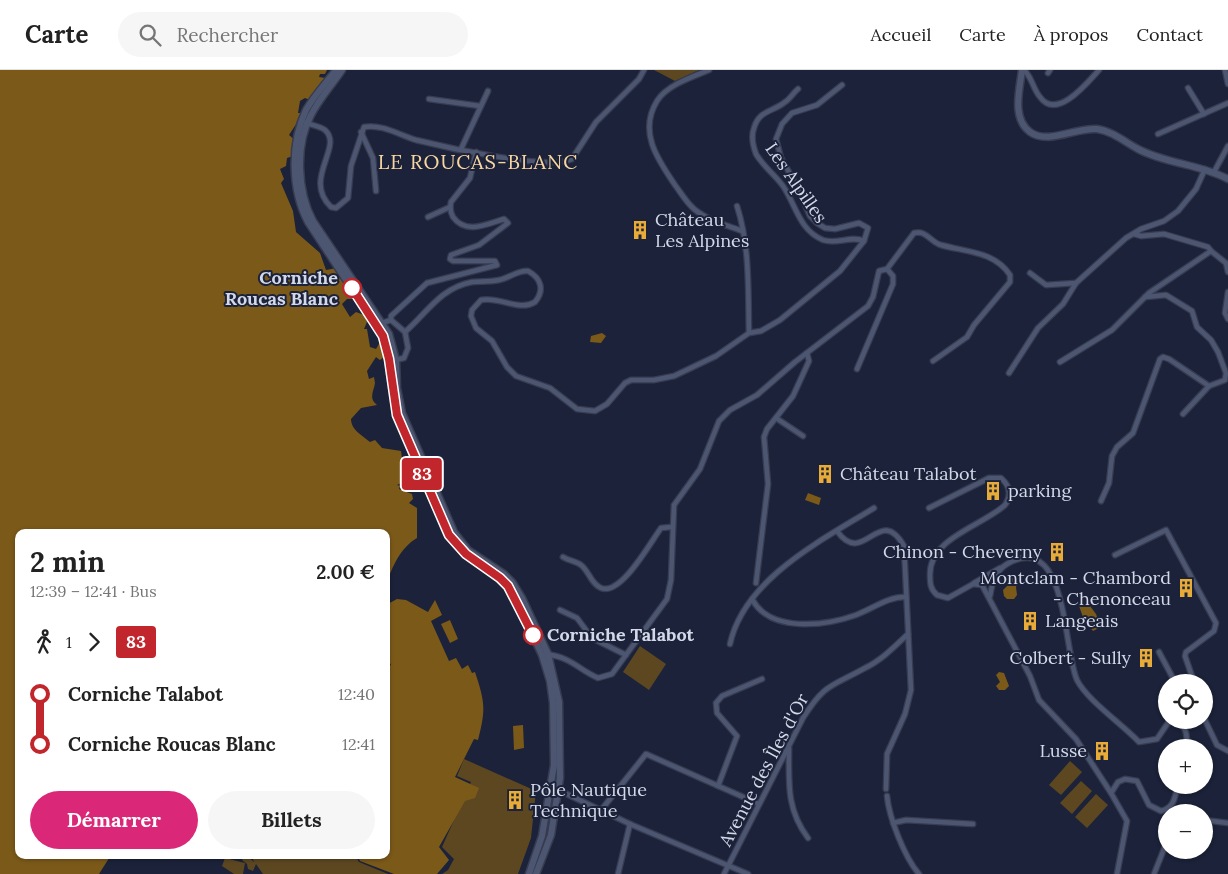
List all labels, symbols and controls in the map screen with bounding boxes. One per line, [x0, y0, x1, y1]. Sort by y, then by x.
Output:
search box [118, 12, 468, 57]
text: Carte [25, 19, 88, 50]
icon: search [136, 21, 164, 49]
text: Rechercher [176, 23, 278, 47]
text: Accueil [871, 23, 931, 46]
text: Carte [959, 23, 1006, 46]
text: À propos [1034, 23, 1108, 46]
text: Contact [1136, 23, 1203, 46]
street label: Les Alpilles [760, 138, 833, 227]
district label: LE ROUCAS-BLANC [378, 149, 578, 174]
place label: Château Les Alpines [655, 208, 749, 252]
building icon: Château Les Alpines [629, 219, 651, 241]
place label: Corniche Roucas Blanc [225, 266, 339, 310]
marker: Corniche Roucas Blanc [342, 278, 362, 298]
line badge: 83 [400, 458, 444, 490]
text: 83 [412, 462, 432, 485]
place label: Château Talabot [840, 462, 976, 485]
building icon: Château Talabot [814, 463, 836, 485]
place label: parking [1008, 479, 1072, 502]
building icon: parking [982, 480, 1004, 502]
place label: Chinon - Cheverny [883, 540, 1042, 563]
building icon: Chinon - Cheverny [1046, 541, 1068, 563]
text: 2 min [30, 544, 105, 580]
text: 2.00 € [316, 560, 375, 584]
place label: Montclam - Chambord - Chenonceau [980, 566, 1171, 610]
building icon: Montclam - Chambord - Chenonceau [1175, 577, 1197, 599]
text: 12:39 – 12:41 · Bus [30, 581, 157, 601]
place label: Langeais [1045, 609, 1118, 632]
building icon: Langeais [1019, 610, 1041, 632]
place label: Corniche Talabot [547, 623, 695, 646]
marker: Corniche Talabot [523, 625, 543, 645]
icon: walk [30, 628, 58, 656]
icon: forward [80, 628, 108, 656]
text: 83 [126, 630, 146, 653]
text: 1 [66, 632, 72, 652]
place label: Colbert - Sully [1010, 646, 1131, 669]
building icon: Colbert - Sully [1135, 647, 1157, 669]
map controls [1158, 674, 1213, 859]
button: locate [1158, 674, 1213, 729]
text: Corniche Talabot [68, 682, 223, 706]
text: 12:40 [338, 684, 375, 704]
street label: Avenue des Îles d'Or [713, 689, 814, 851]
text: Corniche Roucas Blanc [68, 732, 276, 756]
text: 12:41 [342, 734, 375, 754]
place label: Lusse [1039, 739, 1087, 762]
button: + [1158, 739, 1213, 794]
building icon: Lusse [1091, 740, 1113, 762]
place label: Pôle Nautique Technique [530, 778, 647, 822]
building icon: Pôle Nautique Technique [504, 789, 526, 811]
button: Démarrer [30, 791, 198, 849]
button: Billets [208, 791, 375, 849]
button: − [1158, 804, 1213, 859]

